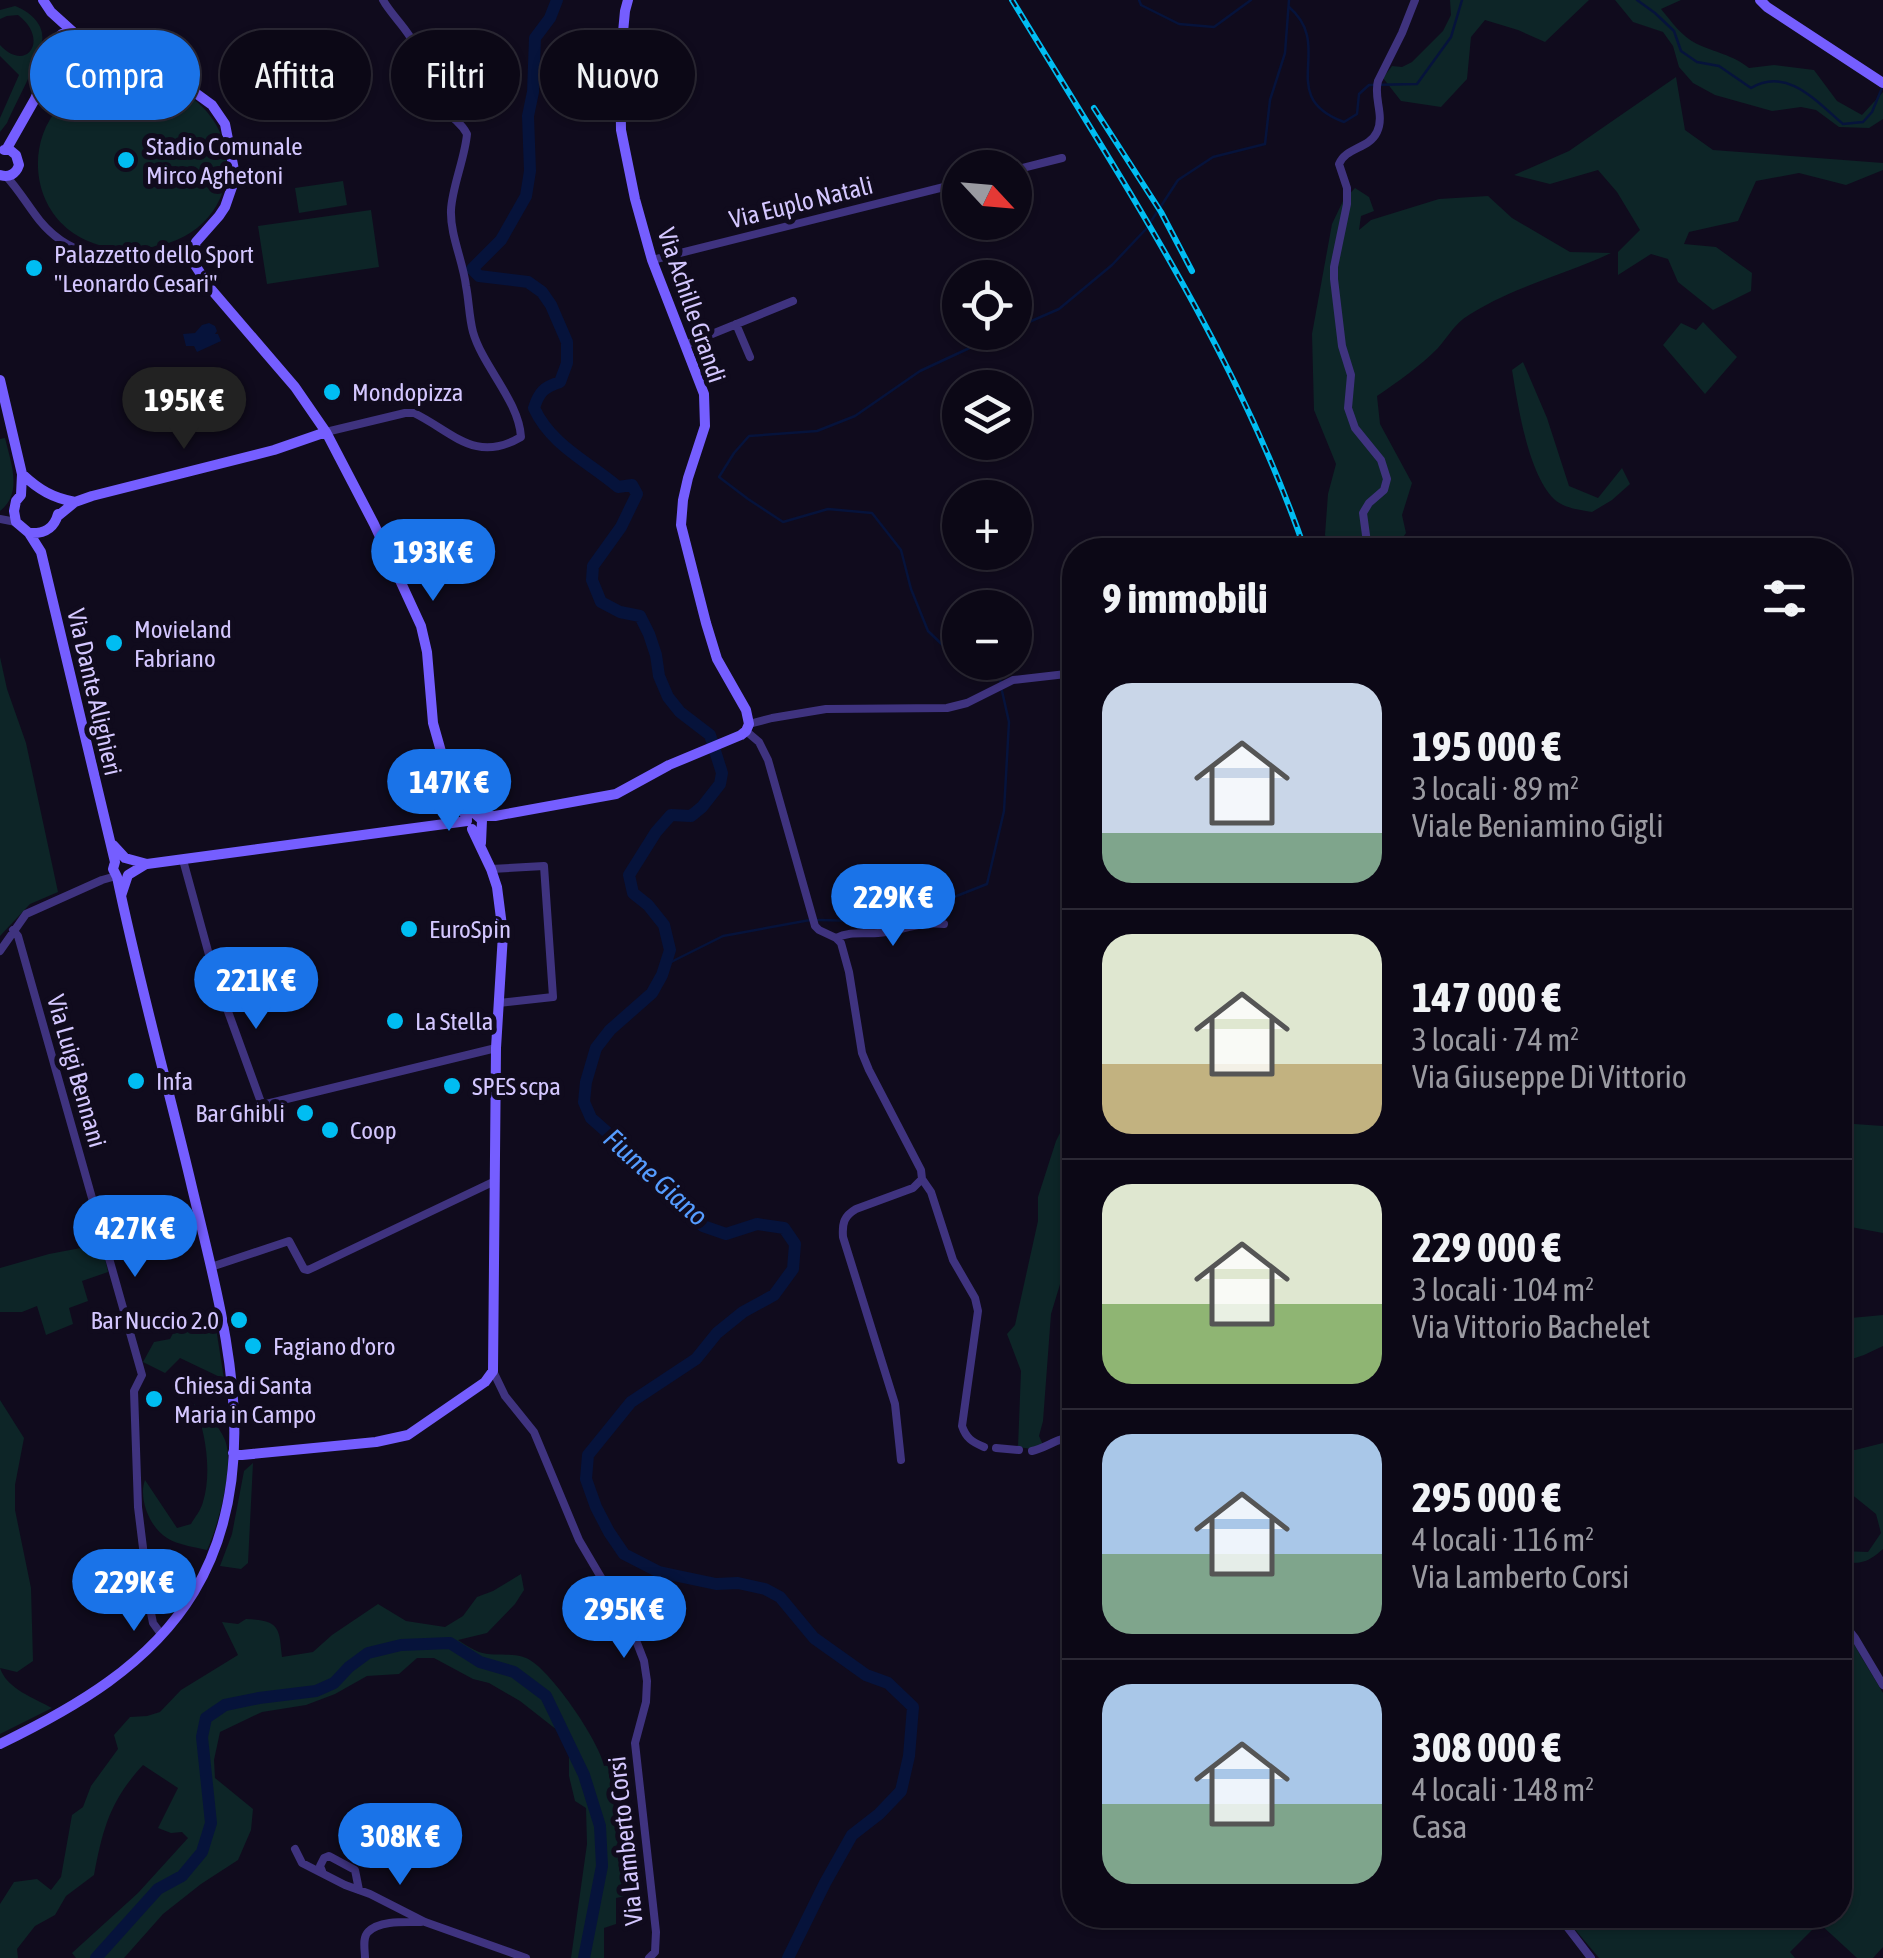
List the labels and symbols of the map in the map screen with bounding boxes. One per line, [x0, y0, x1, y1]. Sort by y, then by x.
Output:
place label: Stadio Comunale Mirco Aghetoni [146, 132, 303, 189]
marker: Stadio Comunale Mirco Aghetoni [115, 149, 137, 171]
north arrow [942, 150, 1032, 240]
street label: Via Euplo Natali [726, 171, 876, 233]
street label: Via Achille Grandi [652, 224, 732, 386]
place label: Palazzetto dello Sport "Leonardo Cesari" [54, 240, 254, 297]
marker: Palazzetto dello Sport "Leonardo Cesari" [23, 257, 45, 279]
pin: 195K € [103, 367, 265, 452]
place label: Mondopizza [352, 378, 463, 406]
marker: Mondopizza [321, 381, 343, 403]
pin: 193K € [352, 519, 514, 604]
street label: Via Dante Alighieri [62, 606, 128, 778]
place label: Movieland Fabriano [134, 615, 232, 672]
marker: Movieland Fabriano [103, 632, 125, 654]
pin: 147K € [368, 749, 530, 834]
pin: 229K € [812, 864, 974, 949]
place label: EuroSpin [429, 915, 511, 943]
marker: EuroSpin [398, 918, 420, 940]
pin: 221K € [175, 947, 337, 1032]
street label: Via Luigi Bennani [42, 991, 112, 1151]
place label: La Stella [415, 1007, 493, 1035]
marker: La Stella [384, 1010, 406, 1032]
place label: Infa [156, 1067, 193, 1095]
marker: Infa [125, 1070, 147, 1092]
place label: SPES scpa [472, 1072, 561, 1100]
marker: SPES scpa [441, 1075, 463, 1097]
place label: Bar Ghibli [195, 1099, 285, 1127]
marker: Bar Ghibli [294, 1102, 316, 1124]
place label: Coop [350, 1116, 397, 1144]
marker: Coop [319, 1119, 341, 1141]
water label: Fiume Giano [597, 1122, 715, 1232]
pin: 427K € [54, 1195, 216, 1280]
place label: Bar Nuccio 2.0 [91, 1306, 219, 1334]
marker: Bar Nuccio 2.0 [228, 1309, 250, 1331]
place label: Fagiano d'oro [273, 1332, 395, 1360]
marker: Fagiano d'oro [242, 1335, 264, 1357]
place label: Chiesa di Santa Maria in Campo [174, 1371, 316, 1428]
marker: Chiesa di Santa Maria in Campo [143, 1388, 165, 1410]
pin: 229K € [53, 1549, 215, 1634]
pin: 295K € [543, 1576, 705, 1661]
street label: Via Lamberto Corsi [602, 1755, 648, 1927]
pin: 308K € [319, 1803, 481, 1888]

